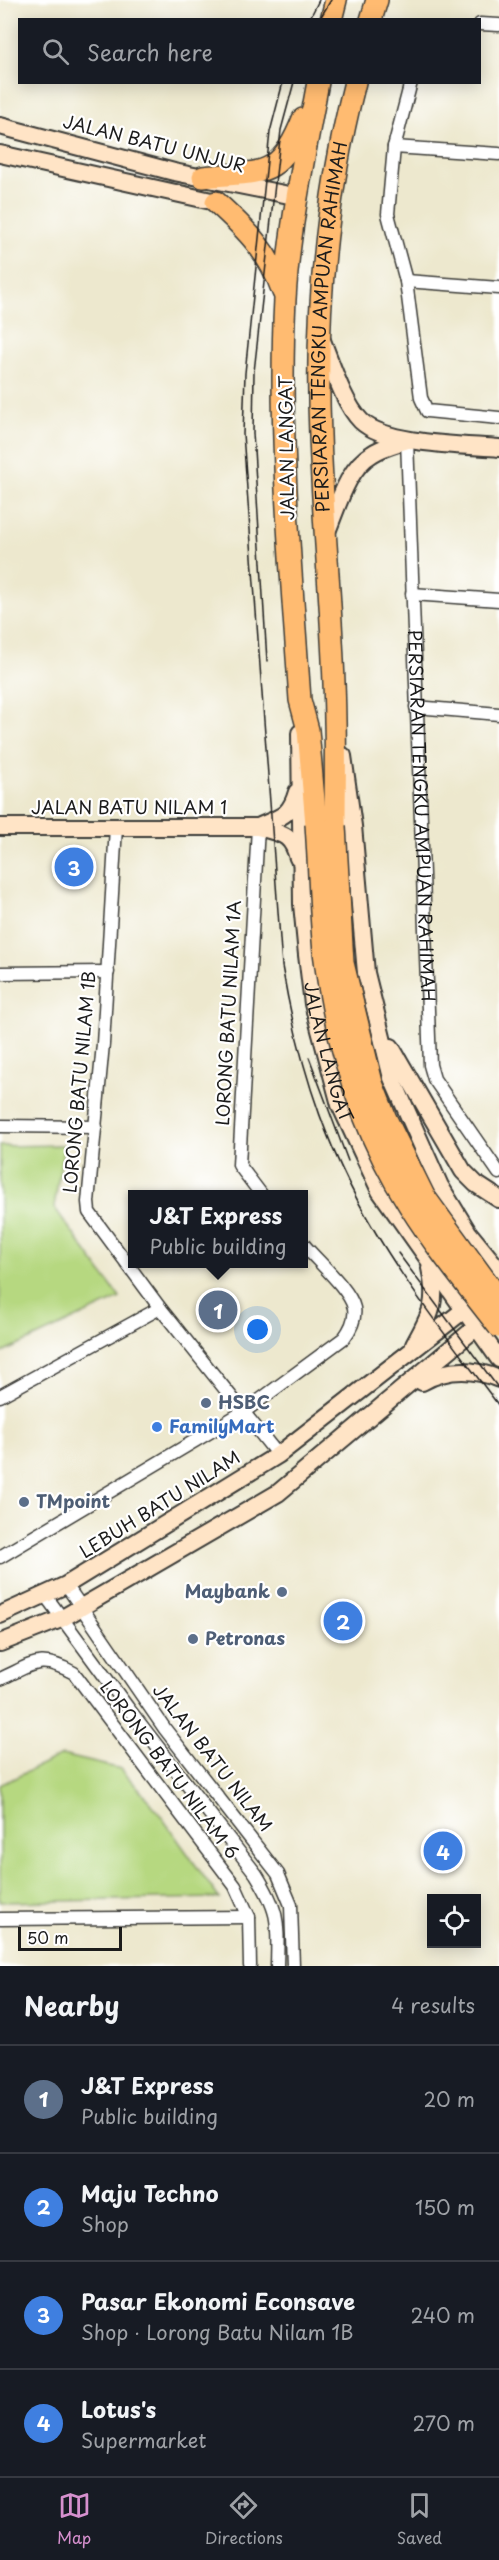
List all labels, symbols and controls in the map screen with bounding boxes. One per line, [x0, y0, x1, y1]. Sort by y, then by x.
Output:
search box [18, 18, 481, 84]
icon: search [39, 35, 72, 68]
text: Search here [87, 35, 213, 68]
street label: JALAN BATU UNJUR [60, 107, 248, 178]
street label: PERSIARAN TENGKU AMPUAN RAHIMAH [304, 139, 353, 513]
street label: JALAN LANGAT [271, 375, 300, 521]
street label: PERSIARAN TENGKU AMPUAN RAHIMAH [402, 629, 443, 1002]
street label: JALAN BATU NILAM 1 [31, 793, 227, 820]
pin: 3 [54, 844, 94, 890]
street label: LORONG BATU NILAM 1A [208, 899, 247, 1126]
street label: LORONG BATU NILAM 1B [55, 970, 102, 1194]
street label: JALAN LANGAT [298, 980, 362, 1127]
popup [128, 1190, 308, 1268]
text: J&T Express [150, 1198, 282, 1231]
text: Public building [150, 1231, 286, 1261]
pin: 1 [198, 1288, 238, 1332]
your location [243, 1315, 272, 1344]
place label: HSBC [218, 1388, 270, 1415]
marker: HSBC [199, 1396, 213, 1410]
place label: FamilyMart [169, 1412, 275, 1439]
marker: FamilyMart [150, 1420, 164, 1434]
street label: LEBUH BATU NILAM [74, 1443, 245, 1564]
place label: TMpoint [36, 1487, 111, 1514]
marker: TMpoint [17, 1495, 31, 1509]
place label: Maybank [185, 1577, 270, 1604]
marker: Maybank [275, 1585, 289, 1599]
pin: 2 [324, 1598, 362, 1644]
place label: Petronas [205, 1624, 285, 1651]
marker: Petronas [186, 1632, 200, 1646]
street label: LORONG BATU NILAM 6 [94, 1674, 246, 1864]
street label: JALAN BATU NILAM [147, 1677, 280, 1837]
pin: 4 [424, 1828, 462, 1874]
map controls [427, 1894, 481, 1948]
button: locate [427, 1894, 481, 1948]
scale bar [18, 1924, 122, 1952]
text: 50 m [27, 1925, 68, 1949]
text: Nearby [24, 1986, 119, 2025]
text: 4 results [391, 1990, 475, 2020]
text: J&T Express [81, 2068, 214, 2101]
text: 1 [39, 2084, 48, 2114]
text: 20 m [423, 2084, 475, 2114]
text: Public building [81, 2101, 218, 2131]
text: Maju Techno [81, 2176, 219, 2209]
text: 2 [36, 2192, 51, 2222]
text: 150 m [415, 2192, 475, 2222]
text: Shop [81, 2209, 129, 2239]
text: Pasar Ekonomi Econsave [81, 2284, 355, 2317]
text: 3 [37, 2300, 50, 2330]
text: 240 m [410, 2300, 475, 2330]
text: Shop · Lorong Batu Nilam 1B [81, 2317, 353, 2347]
text: Lotus's [81, 2392, 156, 2425]
text: 4 [37, 2408, 50, 2438]
text: 270 m [412, 2408, 475, 2438]
text: Supermarket [81, 2425, 207, 2455]
tab: Map [57, 2489, 91, 2549]
tab: Directions [205, 2489, 283, 2549]
tab: Saved [397, 2489, 442, 2549]

